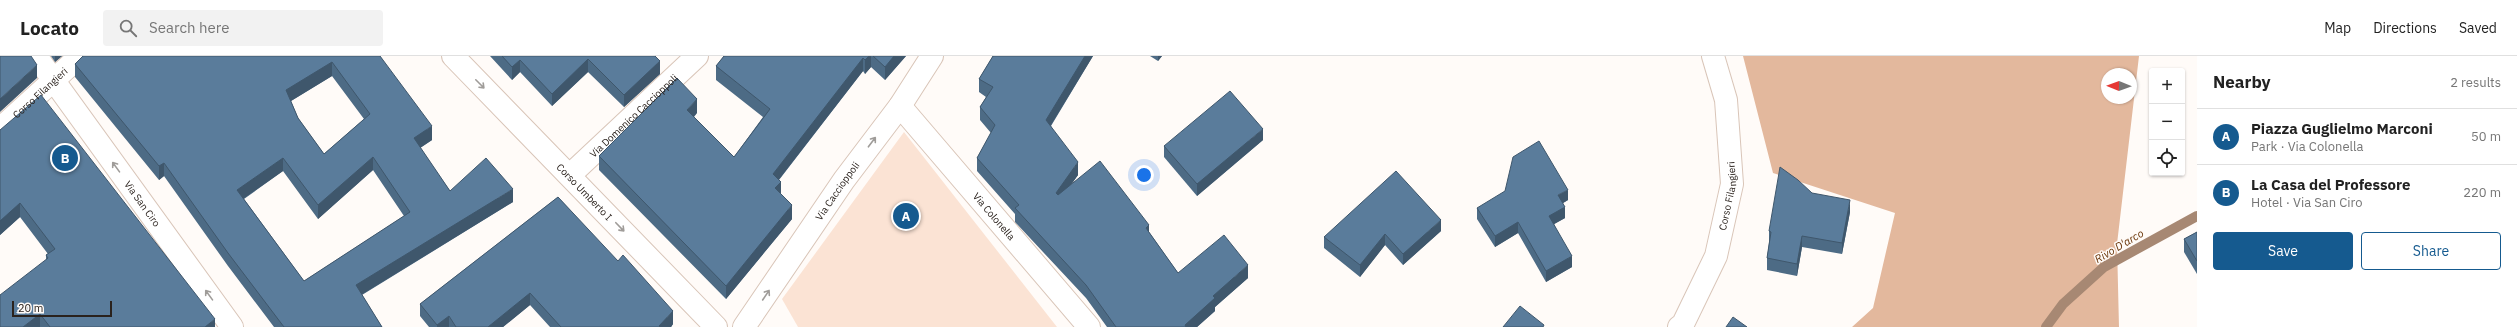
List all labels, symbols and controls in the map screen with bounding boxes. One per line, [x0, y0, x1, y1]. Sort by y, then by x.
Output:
search box [103, 10, 383, 46]
text: Locato [20, 16, 79, 40]
icon: search [117, 17, 139, 39]
text: Search here [149, 18, 229, 37]
text: Map [2324, 19, 2351, 37]
text: Directions [2373, 19, 2437, 37]
text: Saved [2459, 19, 2497, 37]
street label: Corso Filangieri [10, 64, 70, 121]
north arrow [2101, 68, 2137, 104]
map controls [2149, 68, 2185, 176]
button: + [2149, 68, 2185, 104]
street label: Via Domenico Caccioppoli [587, 71, 680, 160]
text: Nearby [2213, 71, 2271, 93]
text: 2 results [2450, 74, 2501, 91]
one-way arrow [475, 79, 485, 89]
button: − [2149, 104, 2185, 140]
text: Piazza Guglielmo Marconi [2251, 119, 2433, 138]
text: A [2222, 128, 2230, 145]
text: 50 m [2471, 128, 2501, 145]
one-way arrow [868, 137, 877, 148]
text: Park · Via Colonella [2251, 138, 2364, 155]
button: locate [2149, 140, 2185, 176]
pin: B [52, 143, 78, 173]
street label: Via Caccioppoli [812, 159, 862, 223]
street label: Corso Umberto I [554, 160, 615, 223]
street label: Corso Filangieri [1715, 161, 1739, 231]
one-way arrow [112, 162, 120, 173]
your location [1134, 165, 1154, 185]
text: La Casa del Professore [2251, 175, 2410, 194]
street label: Via San Ciro [122, 178, 164, 229]
text: B [2222, 184, 2230, 201]
text: 220 m [2463, 184, 2501, 201]
street label: Via Colonella [970, 190, 1019, 243]
text: Hotel · Via San Ciro [2251, 194, 2362, 211]
pin: A [893, 201, 919, 231]
one-way arrow [615, 222, 625, 232]
water label: Rivo D'arco [2092, 226, 2146, 266]
button: Save [2213, 232, 2353, 270]
button: Share [2361, 232, 2501, 270]
one-way arrow [205, 290, 213, 301]
one-way arrow [762, 290, 770, 301]
scale bar [12, 299, 112, 318]
text: 20 m [18, 301, 43, 315]

